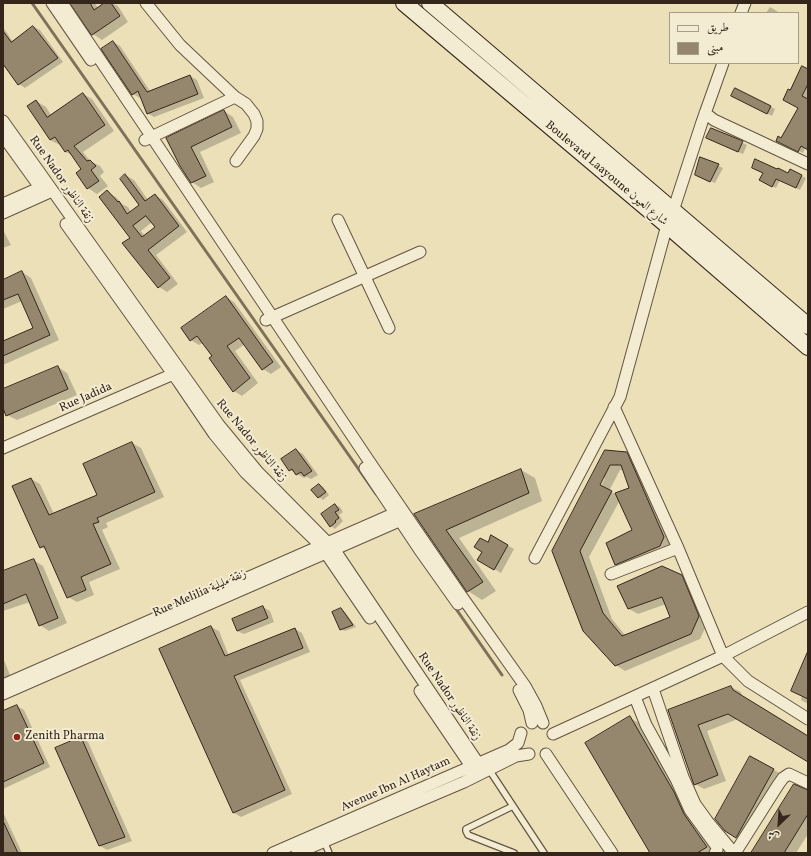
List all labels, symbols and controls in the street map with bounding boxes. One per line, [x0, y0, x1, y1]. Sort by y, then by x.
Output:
legend [669, 12, 799, 64]
text: طريق [707, 20, 729, 36]
text: مبنى [707, 40, 723, 56]
street label: Boulevard Laayoune شارع العيون [542, 118, 670, 230]
street label: Rue Nador زنقة الناظور [26, 134, 96, 226]
street label: Rue Jadida [57, 380, 115, 416]
street label: Rue Nador زنقة الناظور [212, 397, 290, 485]
street label: Rue Melilia زنقة مليلية [151, 567, 249, 621]
street label: Rue Nador زنقة الناظور [414, 650, 484, 744]
place label: Zenith Pharma [25, 730, 105, 744]
marker: Zenith Pharma [12, 732, 22, 742]
street label: Avenue Ibn Al Haytam [339, 754, 453, 816]
north arrow [759, 804, 799, 844]
text: ش [766, 826, 782, 844]

